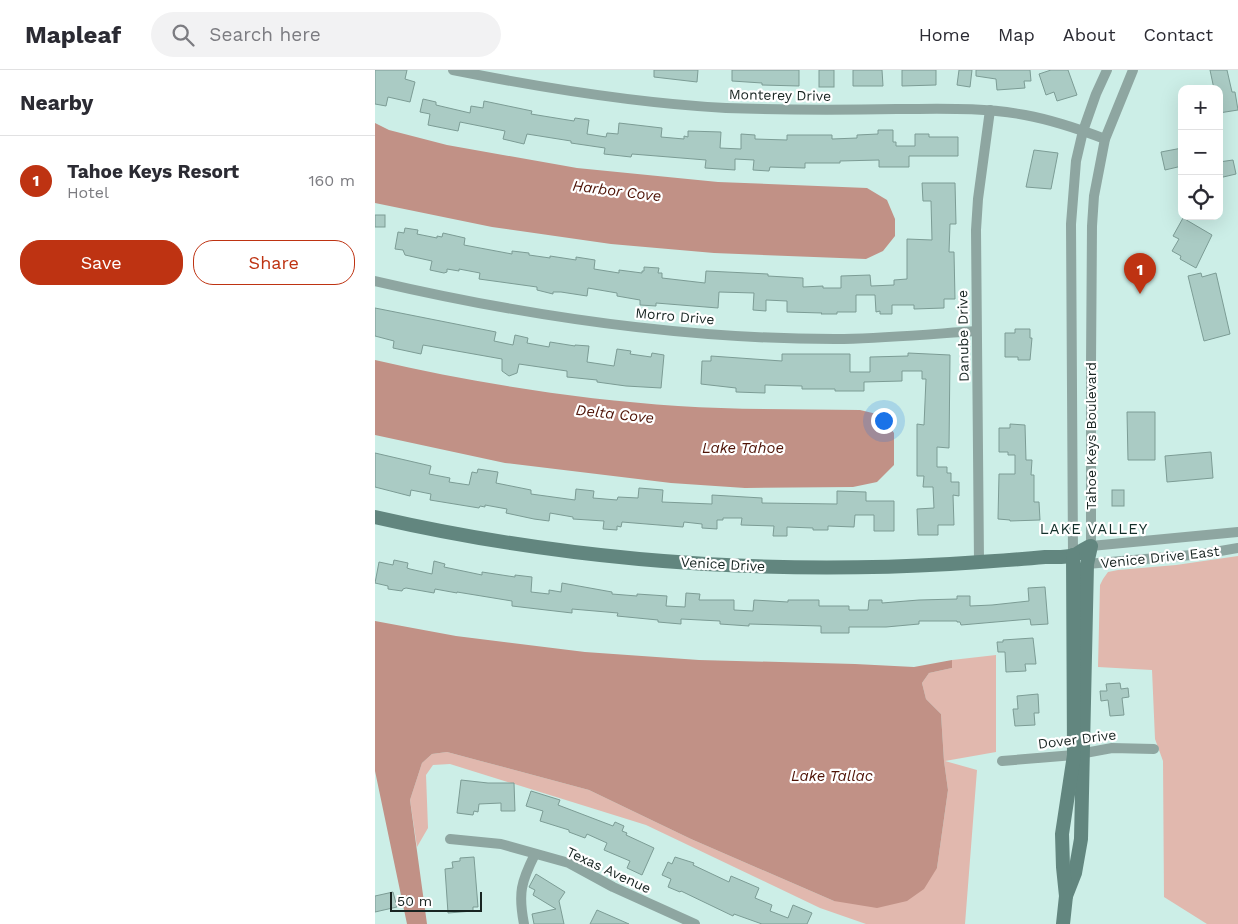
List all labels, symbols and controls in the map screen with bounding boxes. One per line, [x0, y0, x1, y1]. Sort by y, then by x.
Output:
search box [151, 12, 501, 57]
text: Mapleaf [25, 21, 121, 49]
icon: search [169, 21, 197, 49]
text: Search here [209, 23, 321, 46]
text: Home [919, 24, 970, 45]
text: Map [998, 24, 1035, 45]
text: About [1063, 24, 1115, 45]
text: Contact [1143, 24, 1213, 45]
map controls [1178, 85, 1223, 220]
button: + [1178, 85, 1223, 130]
street label: Monterey Drive [729, 86, 831, 104]
text: Nearby [20, 90, 93, 115]
button: − [1178, 130, 1223, 175]
text: Tahoe Keys Resort [67, 160, 239, 183]
text: 1 [33, 171, 39, 190]
text: 160 m [308, 171, 355, 190]
button: locate [1178, 175, 1223, 220]
water label: Harbor Cove [572, 177, 662, 205]
text: Hotel [67, 183, 109, 202]
button: Save [20, 240, 183, 285]
button: Share [193, 240, 355, 285]
pin: 1 [1124, 253, 1156, 294]
street label: Danube Drive [954, 290, 972, 382]
street label: Morro Drive [635, 305, 715, 327]
street label: Tahoe Keys Boulevard [1083, 362, 1099, 510]
water label: Delta Cove [575, 401, 655, 427]
your location [871, 408, 897, 434]
water label: Lake Tahoe [702, 439, 784, 457]
district label: LAKE VALLEY [1040, 520, 1148, 538]
street label: Venice Drive East [1100, 543, 1220, 571]
street label: Venice Drive [680, 554, 766, 574]
street label: Dover Drive [1037, 726, 1117, 752]
water label: Lake Tallac [791, 767, 873, 785]
street label: Texas Avenue [564, 844, 654, 896]
scale bar [390, 889, 483, 912]
text: 50 m [397, 893, 432, 909]

